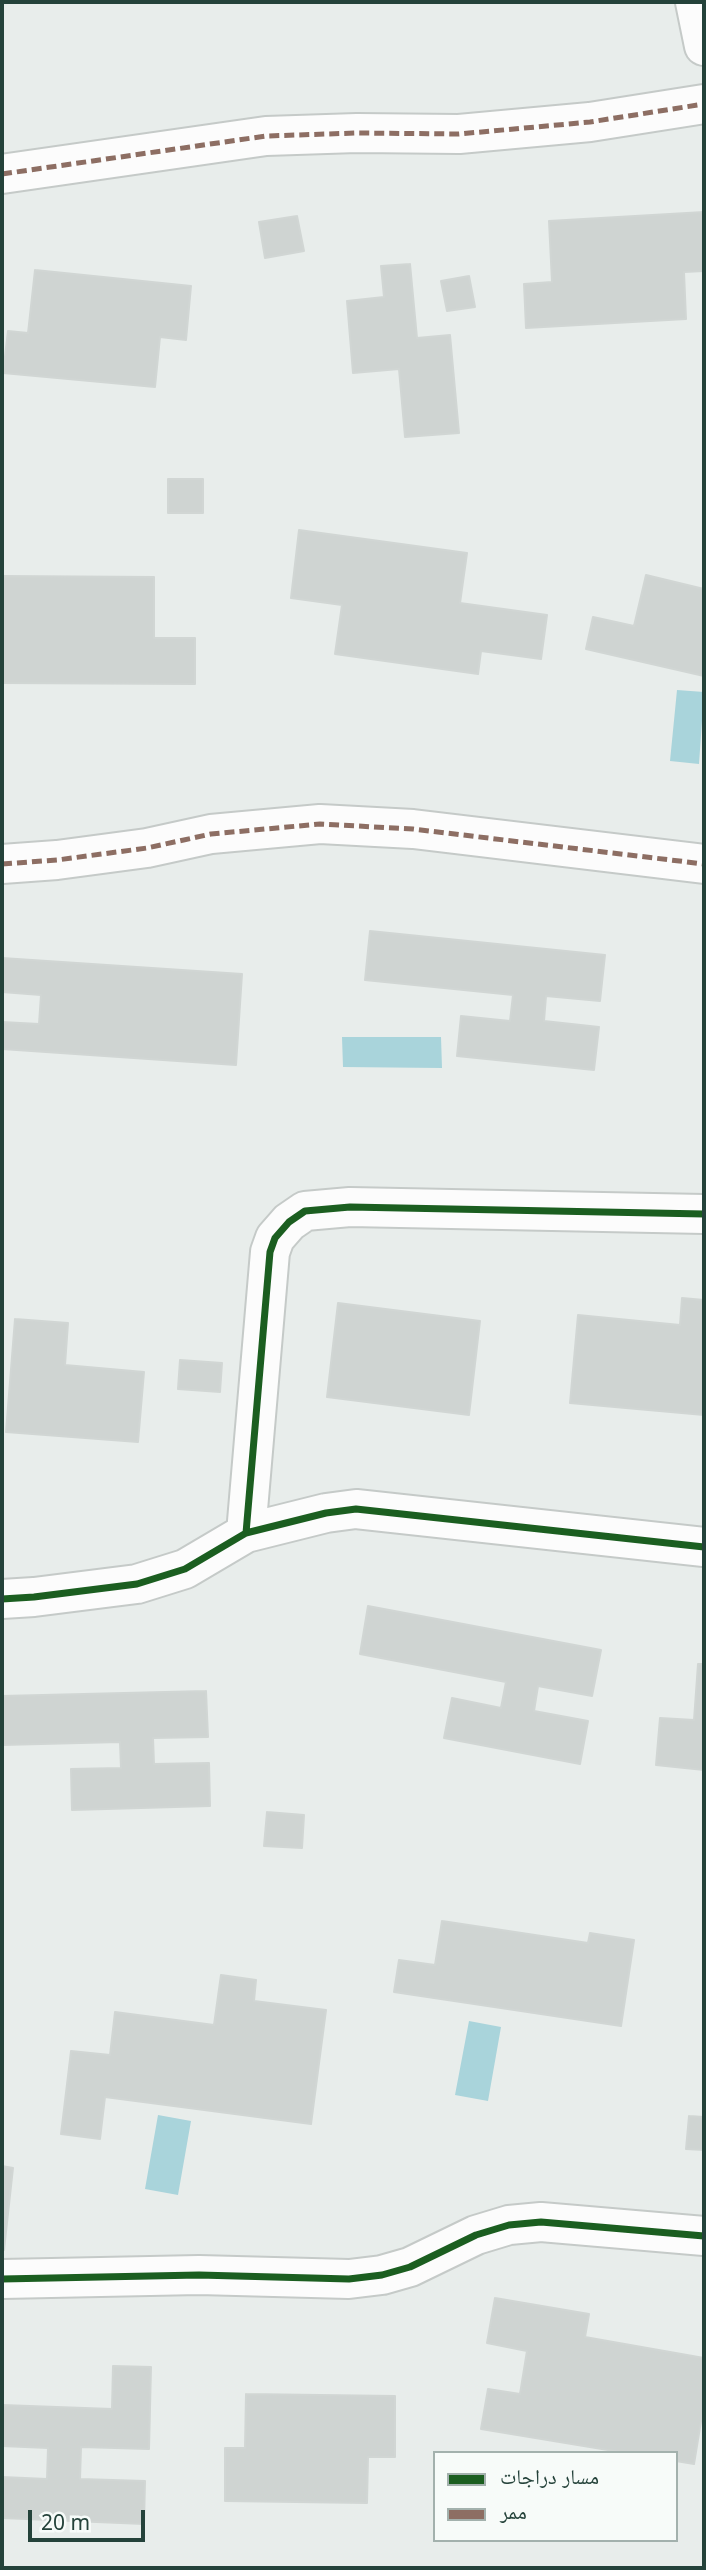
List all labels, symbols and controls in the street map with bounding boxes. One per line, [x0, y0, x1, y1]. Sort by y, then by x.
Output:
legend [433, 2451, 678, 2542]
text: مسار دراجات [500, 2462, 599, 2490]
scale bar [32, 2496, 149, 2540]
text: ممر [500, 2497, 527, 2525]
text: 20 m [41, 2508, 90, 2536]

